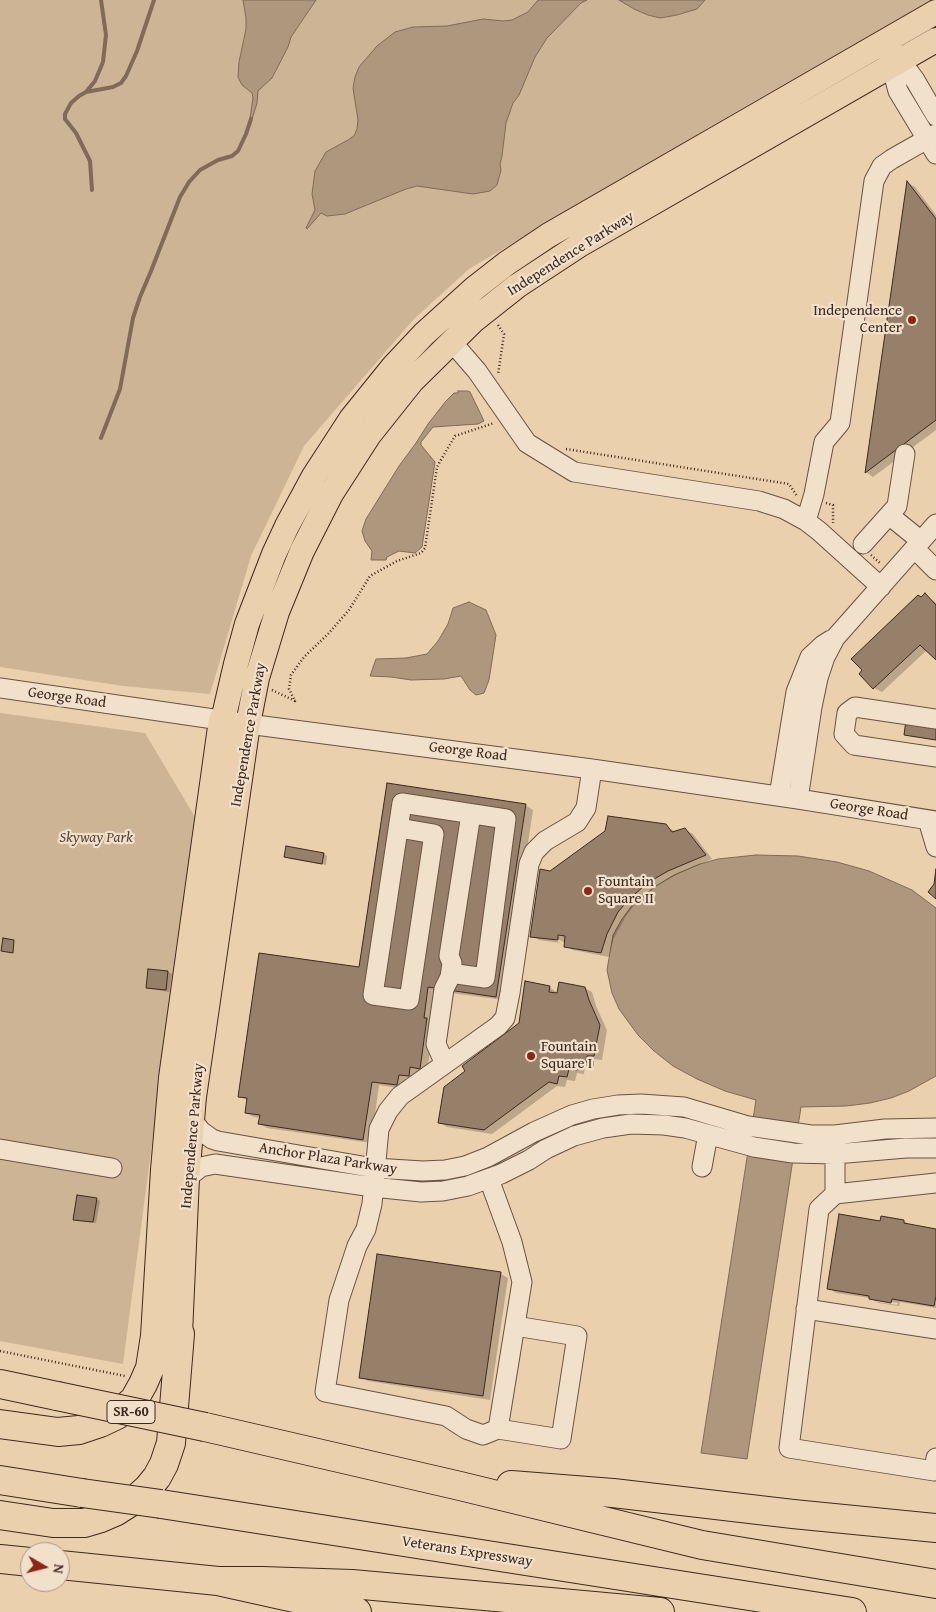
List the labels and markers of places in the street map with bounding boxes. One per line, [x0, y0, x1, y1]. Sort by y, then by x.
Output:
place label: Independence Center [813, 302, 902, 337]
marker: Independence Center [906, 314, 918, 326]
place label: Fountain Square II [598, 873, 654, 908]
marker: Fountain Square II [582, 885, 594, 897]
place label: Fountain Square I [541, 1038, 597, 1073]
marker: Fountain Square I [525, 1050, 537, 1062]

